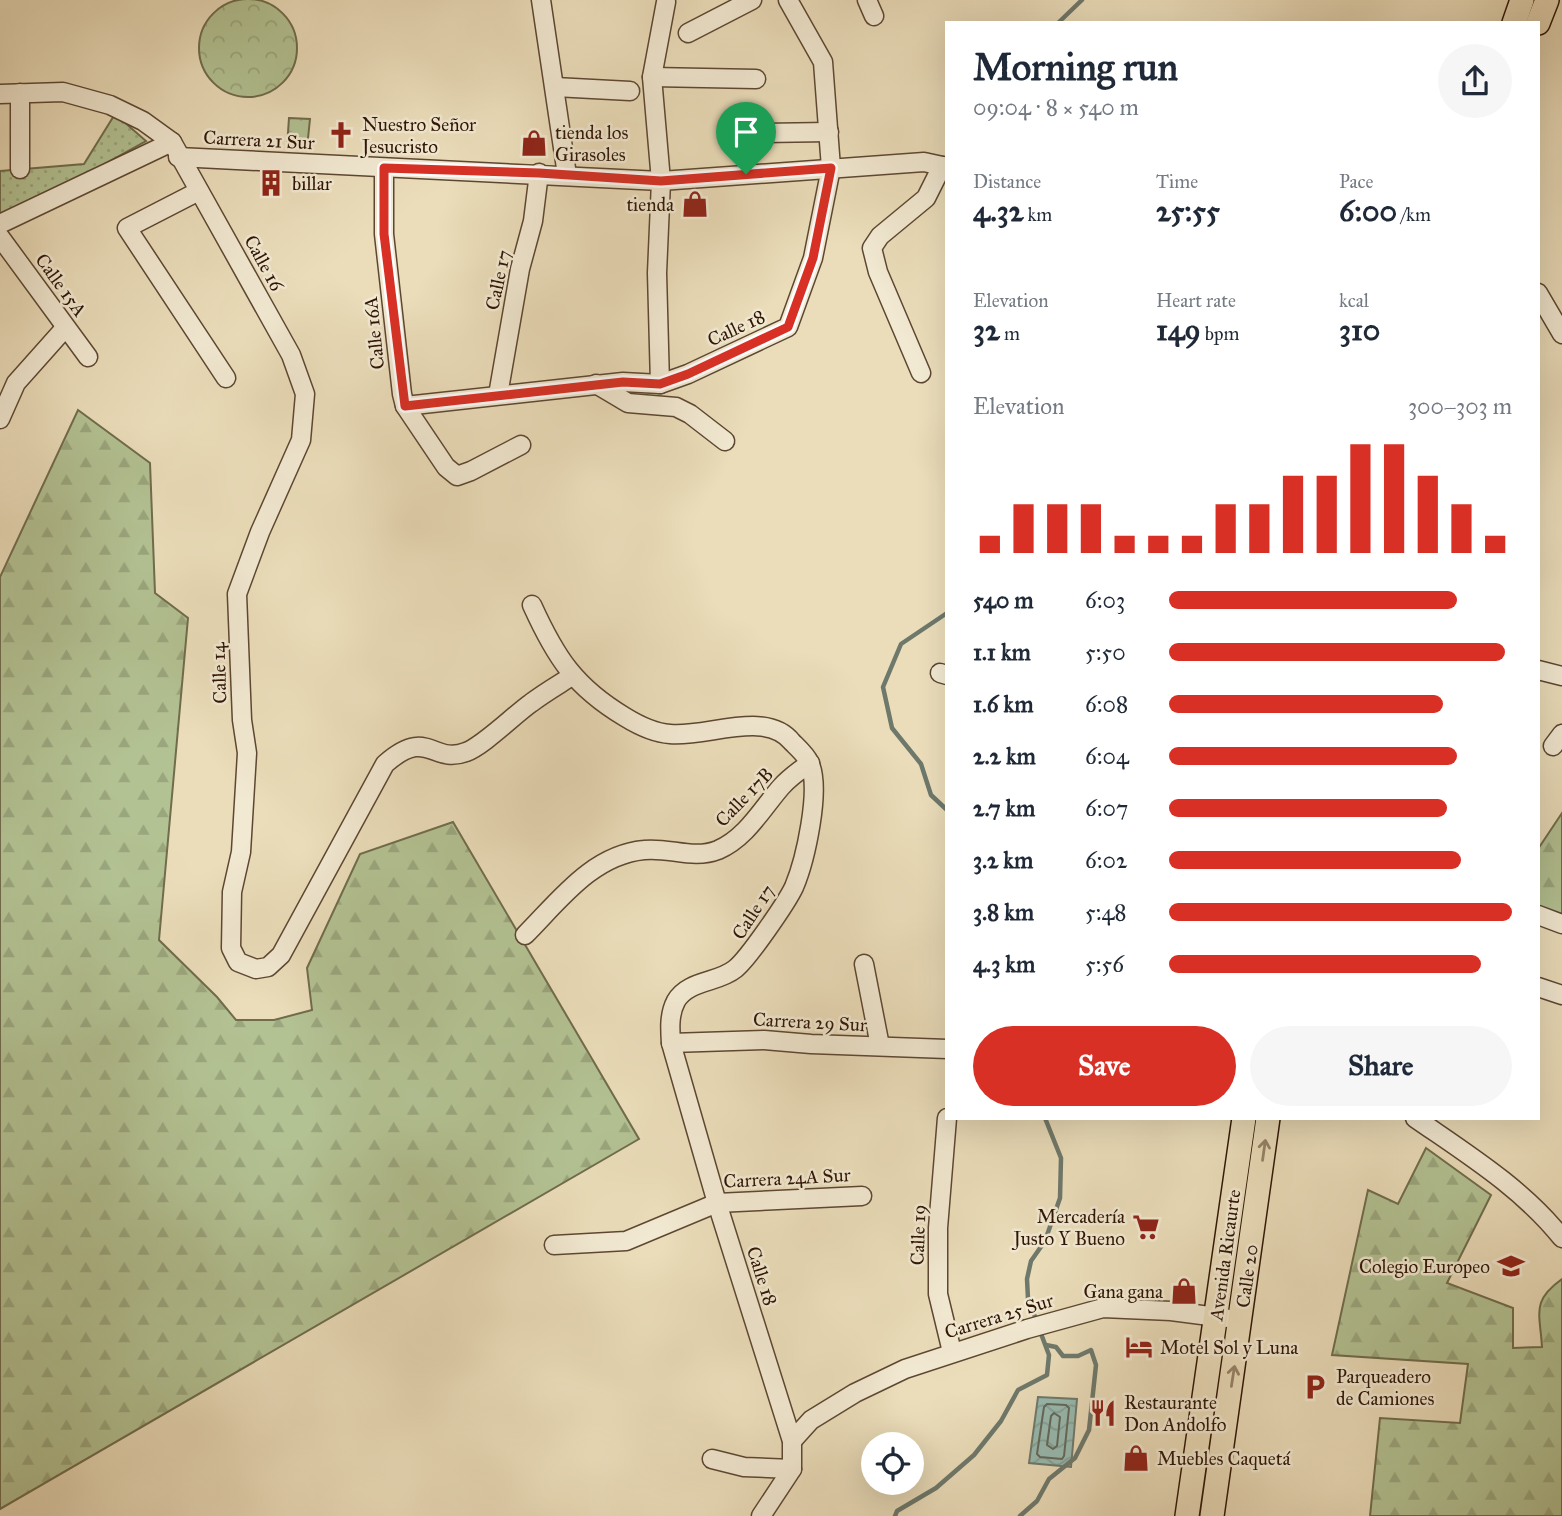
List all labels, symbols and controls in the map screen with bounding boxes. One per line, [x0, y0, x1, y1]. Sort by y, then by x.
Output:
text: Morning run [973, 44, 1178, 90]
button: share [1438, 44, 1512, 118]
text: 09:04 · 8 × 540 m [973, 93, 1139, 121]
pin [716, 102, 776, 174]
place label: Nuestro Señor Jesucristo [360, 113, 477, 159]
icon: arrive [727, 113, 765, 151]
church icon: Nuestro Señor Jesucristo [326, 120, 356, 150]
place label: tienda los Girasoles [555, 121, 628, 166]
street label: Carrera 21 Sur [203, 126, 316, 154]
shop icon: tienda los Girasoles [519, 128, 549, 158]
building icon: billar [256, 168, 286, 198]
text: Distance [973, 170, 1041, 193]
text: Time [1156, 170, 1198, 193]
text: Pace [1339, 170, 1373, 193]
place label: billar [292, 172, 333, 195]
shop icon: tienda [680, 189, 710, 219]
place label: tienda [626, 193, 675, 216]
text: 4.32 [973, 193, 1023, 229]
text: 25:55 [1156, 193, 1220, 229]
text: 6:00 [1339, 193, 1397, 229]
text: km [1023, 203, 1052, 226]
text: /km [1397, 203, 1431, 226]
street label: Calle 16 [239, 231, 289, 296]
street label: Calle 17 [480, 248, 516, 312]
street label: Calle 15A [30, 249, 92, 321]
text: Elevation [973, 289, 1048, 312]
text: Heart rate [1156, 289, 1236, 312]
text: kcal [1339, 289, 1369, 312]
street label: Calle 16A [359, 295, 389, 371]
street label: Calle 18 [704, 305, 768, 351]
text: 32 [973, 312, 1000, 348]
text: 149 [1156, 312, 1201, 348]
text: 310 [1339, 312, 1380, 348]
text: m [1000, 322, 1020, 345]
text: bpm [1201, 322, 1239, 345]
text: Elevation [973, 392, 1064, 420]
text: 300–303 m [1408, 392, 1512, 420]
text: 540 m [973, 586, 1034, 614]
text: 6:03 [1085, 586, 1125, 614]
text: 1.1 km [973, 638, 1031, 666]
text: 5:50 [1085, 638, 1126, 666]
street label: Calle 14 [206, 642, 232, 704]
text: 1.6 km [973, 690, 1034, 718]
text: 6:08 [1085, 690, 1128, 718]
text: 2.2 km [973, 742, 1036, 770]
text: 6:04 [1085, 742, 1129, 770]
street label: Calle 17B [710, 763, 778, 831]
text: 2.7 km [973, 794, 1035, 822]
text: 6:07 [1085, 794, 1128, 822]
text: 3.2 km [973, 846, 1033, 874]
text: 6:02 [1085, 846, 1127, 874]
street label: Calle 17 [727, 880, 779, 944]
text: 3.8 km [973, 898, 1034, 926]
text: 5:48 [1085, 898, 1127, 926]
text: 4.3 km [973, 950, 1035, 978]
text: 5:56 [1085, 950, 1124, 978]
street label: Carrera 29 Sur [752, 1008, 868, 1037]
button: Save [973, 1026, 1236, 1106]
button: Share [1250, 1026, 1512, 1106]
one-way arrow [1257, 1140, 1270, 1162]
street label: Carrera 24A Sur [723, 1163, 852, 1193]
street label: Avenida Ricaurte [1204, 1188, 1246, 1323]
street label: Calle 19 [905, 1204, 931, 1266]
place label: Mercadería Justo Y Bueno [1011, 1205, 1126, 1251]
supermarket icon: Mercadería Justo Y Bueno [1131, 1212, 1161, 1242]
street label: Calle 20 [1231, 1243, 1263, 1309]
street label: Calle 18 [742, 1244, 782, 1308]
school or university icon: Colegio Europeo [1496, 1251, 1526, 1281]
place label: Colegio Europeo [1359, 1255, 1490, 1279]
shop icon: Gana gana [1169, 1276, 1199, 1306]
place label: Gana gana [1084, 1280, 1164, 1304]
street label: Carrera 25 Sur [942, 1288, 1057, 1343]
hotel icon: Motel Sol y Luna [1124, 1332, 1154, 1362]
place label: Motel Sol y Luna [1160, 1336, 1299, 1359]
one-way arrow [1226, 1365, 1239, 1388]
place label: Parqueadero de Camiones [1336, 1365, 1435, 1410]
parking icon: Parqueadero de Camiones [1300, 1372, 1330, 1402]
place label: Restaurante Don Andolfo [1124, 1391, 1227, 1436]
restaurant icon: Restaurante Don Andolfo [1088, 1398, 1118, 1428]
map controls [861, 1432, 924, 1495]
button: locate [861, 1432, 924, 1495]
shop icon: Muebles Caquetá [1121, 1443, 1151, 1473]
place label: Muebles Caquetá [1157, 1447, 1291, 1471]

